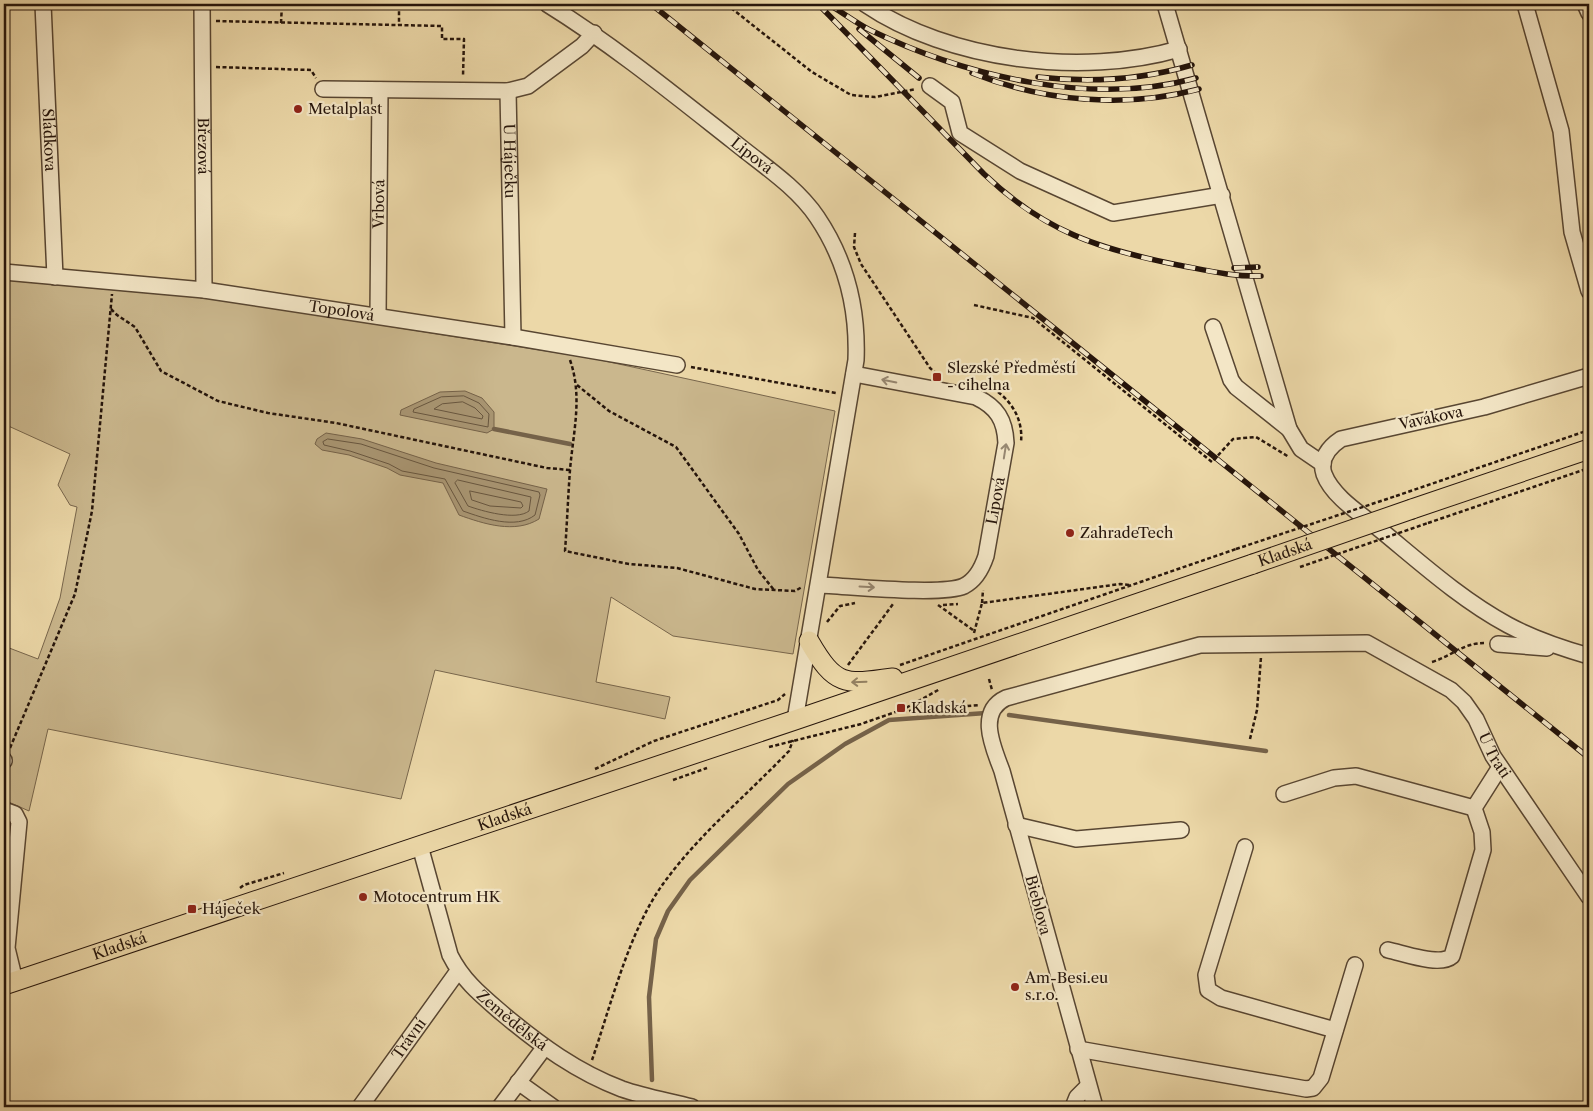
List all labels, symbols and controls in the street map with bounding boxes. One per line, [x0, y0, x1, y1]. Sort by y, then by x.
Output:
place label: Metalplast [308, 99, 383, 118]
marker: Metalplast [292, 103, 304, 115]
street label: Sládkova [39, 108, 60, 172]
street label: Březová [194, 117, 213, 175]
street label: U Háječku [500, 123, 520, 199]
street label: Lipová [727, 133, 777, 178]
street label: Vrbová [369, 179, 388, 230]
street label: Topolová [307, 296, 376, 325]
place label: Slezské Předměstí - cihelna [947, 358, 1076, 394]
marker: Slezské Předměstí - cihelna [931, 371, 943, 383]
one-way arrow [881, 375, 897, 385]
street label: Vavákova [1396, 401, 1465, 434]
one-way arrow [1000, 443, 1010, 459]
street label: Lipová [982, 475, 1009, 526]
place label: ZahradeTech [1080, 523, 1174, 542]
marker: ZahradeTech [1064, 527, 1076, 539]
street label: Kladská [1255, 534, 1315, 571]
one-way arrow [859, 582, 875, 591]
one-way arrow [851, 677, 867, 687]
place label: Kladská [911, 698, 967, 717]
marker: Kladská [895, 702, 907, 714]
street label: U Trati [1475, 729, 1516, 782]
street label: Kladská [475, 799, 534, 835]
street label: Bieblova [1021, 873, 1056, 937]
place label: Motocentrum HK [373, 887, 502, 906]
marker: Motocentrum HK [357, 891, 369, 903]
place label: Háječek [202, 899, 262, 918]
marker: Háječek [186, 903, 198, 915]
street label: Kladská [90, 928, 149, 964]
place label: Am-Besi.eu s.r.o. [1024, 968, 1108, 1004]
marker: Am-Besi.eu s.r.o. [1009, 981, 1021, 993]
street label: Zemědělská [473, 986, 551, 1055]
street label: Trávní [387, 1014, 430, 1063]

